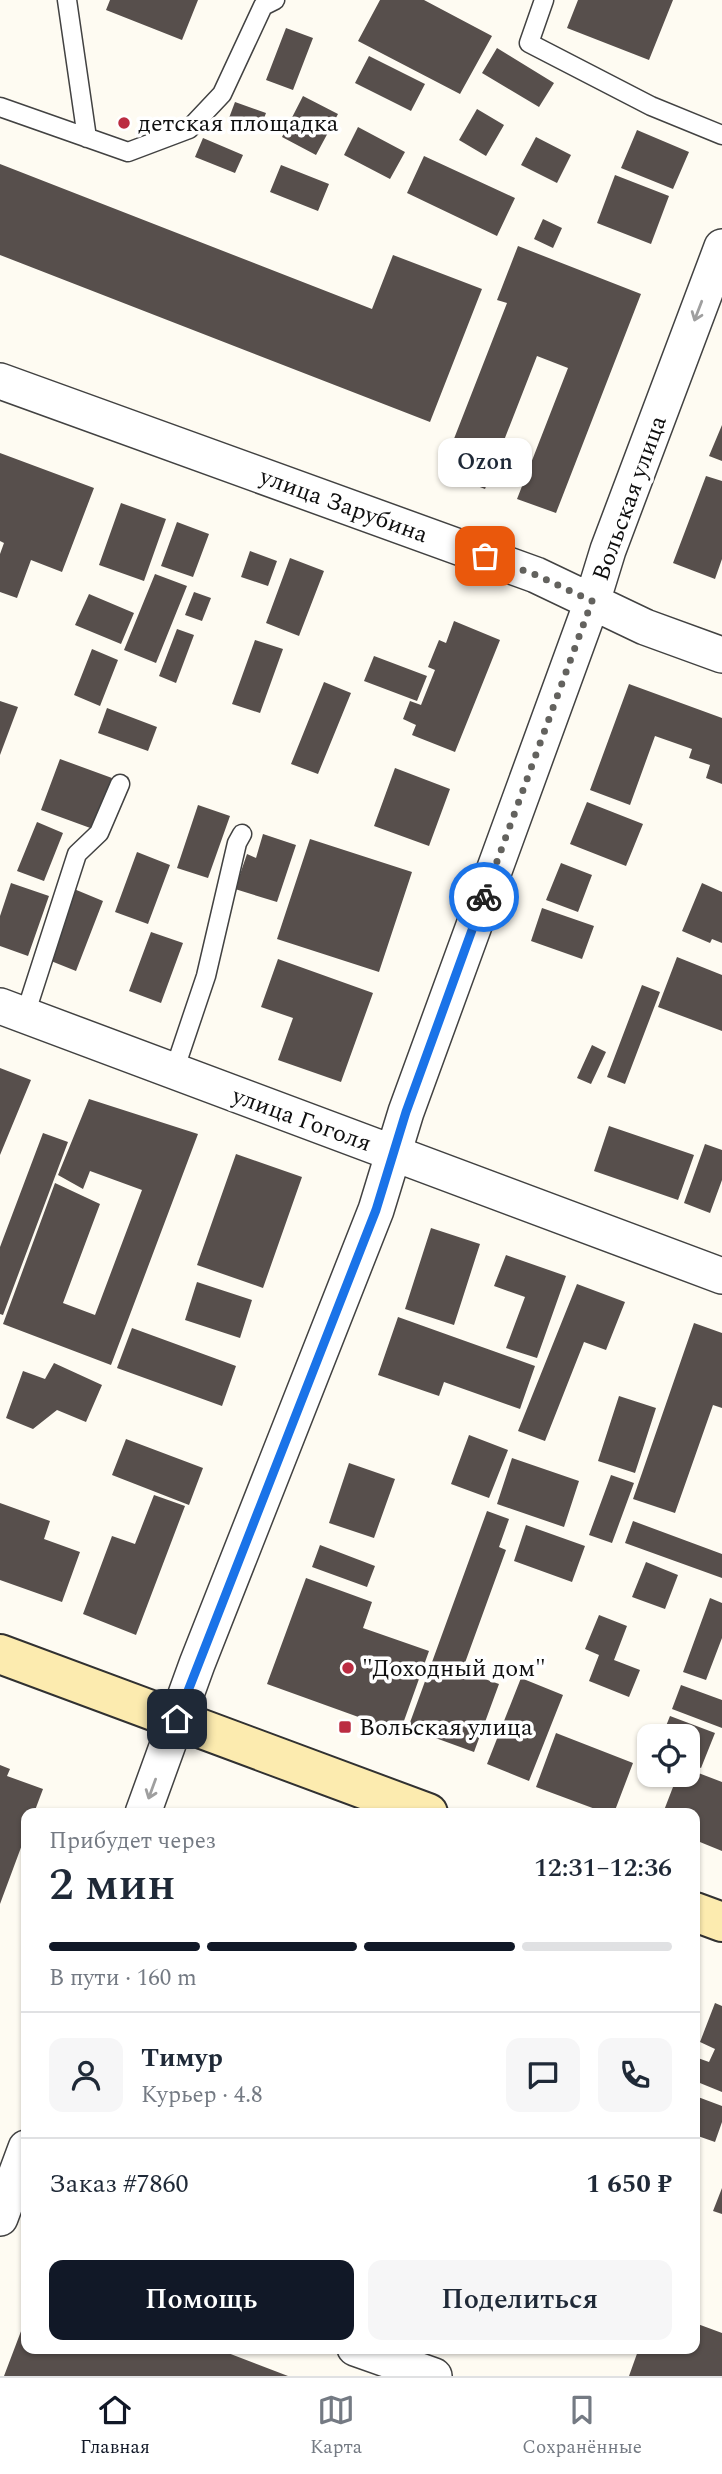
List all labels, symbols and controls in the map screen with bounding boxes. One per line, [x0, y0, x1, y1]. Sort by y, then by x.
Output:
place label: детская площадка [138, 106, 339, 142]
marker: детская площадка [116, 115, 132, 131]
one-way arrow [691, 300, 703, 322]
street label: Вольская улица [583, 410, 677, 586]
callout: Ozon [438, 437, 532, 486]
text: Ozon [457, 445, 513, 480]
street label: улица Зарубина [254, 459, 433, 553]
pin [455, 526, 515, 586]
icon: bag [466, 537, 504, 575]
courier [449, 862, 519, 932]
icon: bike [465, 878, 503, 916]
street label: улица Гоголя [226, 1078, 376, 1162]
place label: "Доходный дом" [362, 1651, 546, 1687]
marker: "Доходный дом" [340, 1660, 356, 1676]
pin [147, 1689, 207, 1749]
icon: home [158, 1700, 196, 1738]
place label: Вольская улица [359, 1710, 533, 1746]
marker: Вольская улица [337, 1719, 353, 1735]
map controls [637, 1724, 700, 1787]
button: locate [637, 1724, 700, 1787]
one-way arrow [144, 1778, 157, 1799]
text: Прибудет через [49, 1824, 216, 1859]
text: 12:31–12:36 [534, 1848, 672, 1888]
text: 2 мин [49, 1850, 175, 1920]
text: В пути · 160 m [49, 1961, 197, 1996]
button: person [49, 2038, 123, 2112]
text: Тимур [141, 2038, 223, 2078]
button: chat [506, 2038, 580, 2112]
button: phone [598, 2038, 672, 2112]
text: Курьер · 4.8 [141, 2078, 263, 2113]
text: Заказ #7860 [49, 2164, 188, 2204]
text: 1 650 ₽ [586, 2164, 672, 2204]
button: Помощь [49, 2260, 354, 2340]
button: Поделиться [368, 2260, 672, 2340]
tab: Главная [80, 2391, 150, 2462]
tab: Карта [310, 2391, 362, 2462]
tab: Сохранённые [522, 2391, 642, 2462]

